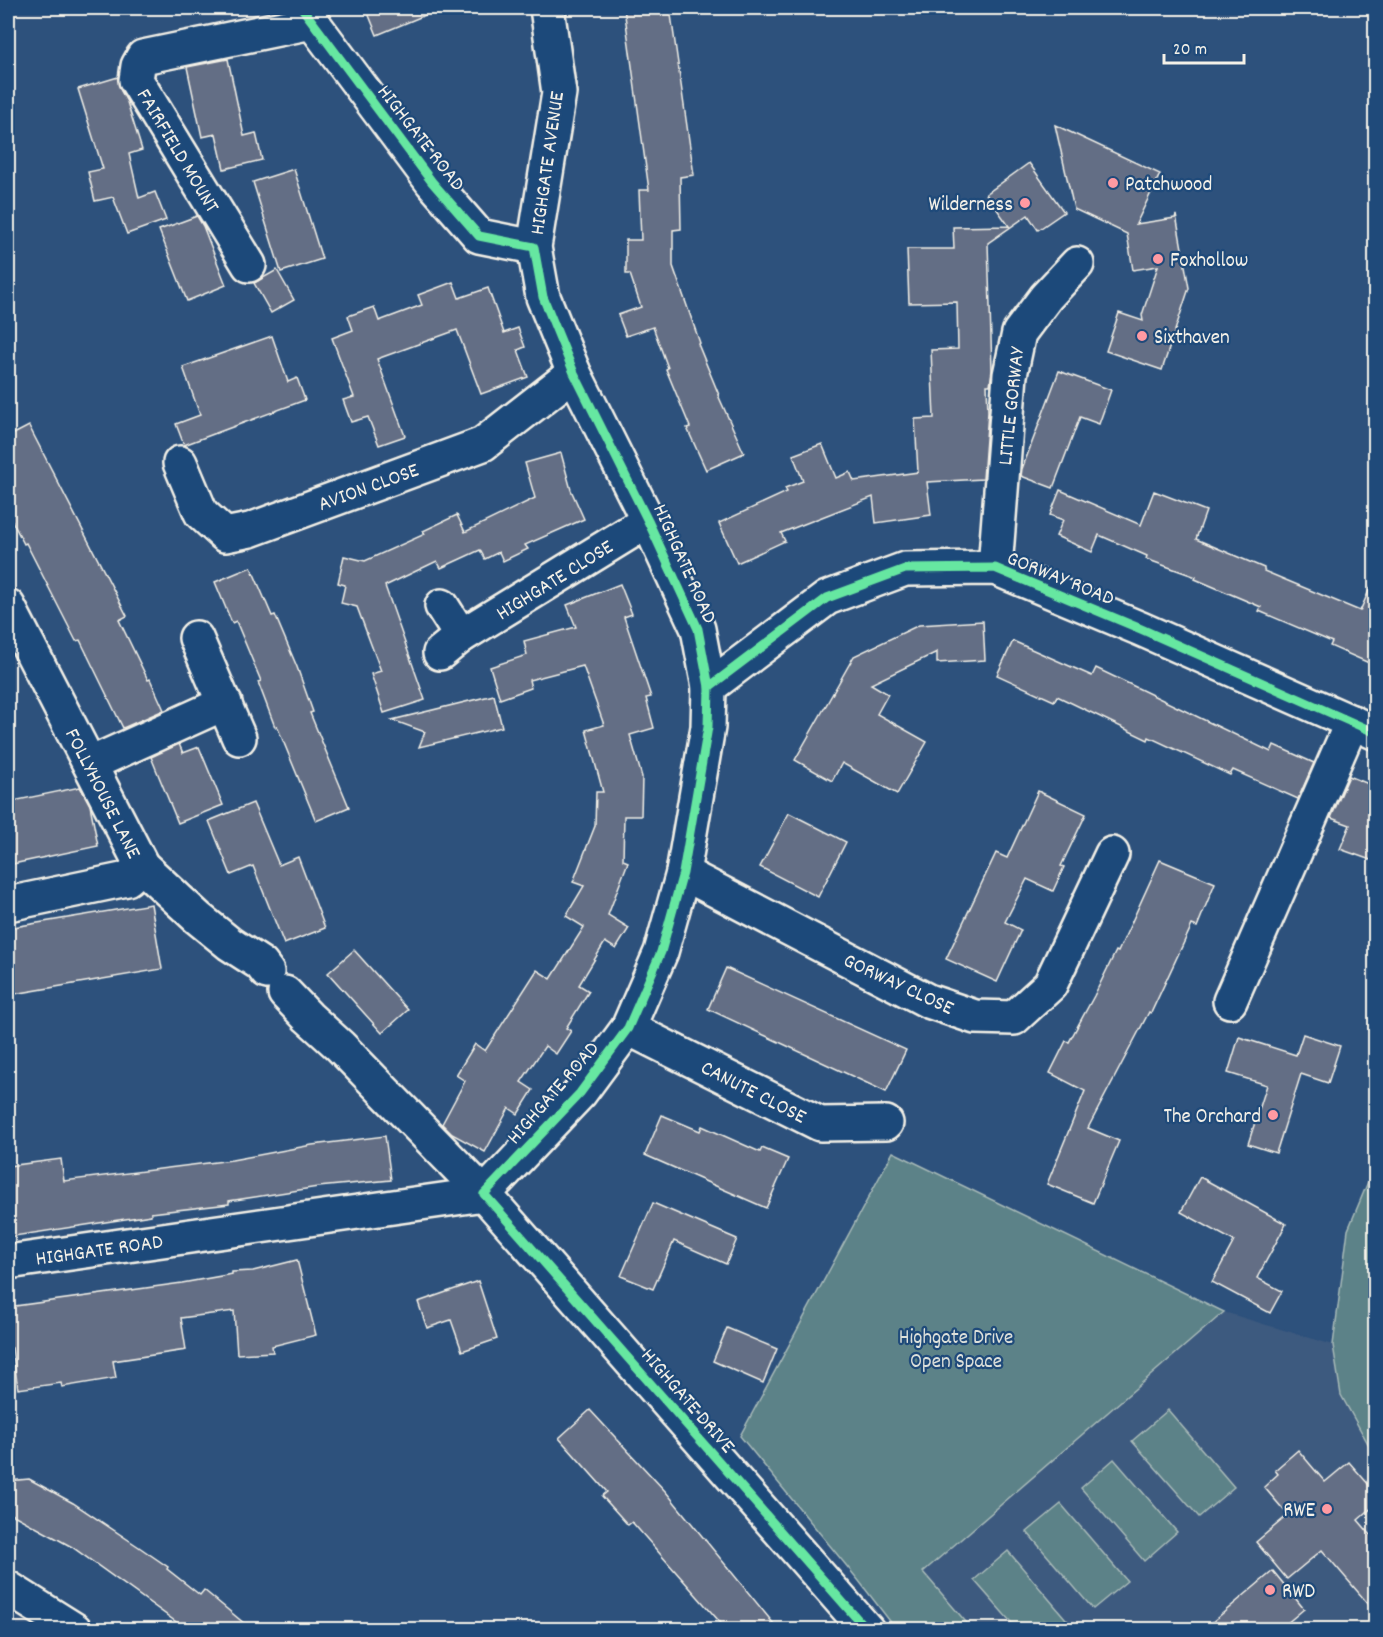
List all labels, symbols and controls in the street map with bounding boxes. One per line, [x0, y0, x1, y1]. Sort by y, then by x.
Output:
scale bar [1164, 27, 1244, 65]
text: 20 m [1173, 38, 1207, 63]
street label: HIGHGATE ROAD [368, 79, 471, 199]
street label: FAIRFIELD MOUNT [127, 84, 226, 220]
street label: HIGHGATE AVENUE [524, 89, 574, 237]
place label: Patchwood [1125, 171, 1212, 201]
marker: Patchwood [1106, 176, 1120, 190]
place label: Wilderness [929, 191, 1013, 221]
marker: Wilderness [1018, 196, 1032, 210]
place label: Foxhollow [1170, 247, 1248, 277]
marker: Foxhollow [1151, 252, 1165, 266]
place label: Sixthaven [1154, 324, 1230, 354]
marker: Sixthaven [1135, 329, 1149, 343]
street label: LITTLE GORWAY [992, 344, 1034, 467]
street label: AVION CLOSE [314, 457, 424, 521]
street label: HIGHGATE ROAD [644, 500, 723, 629]
street label: HIGHGATE CLOSE [491, 533, 620, 630]
street label: GORWAY ROAD [1002, 545, 1118, 615]
street label: FOLLYHOUSE LANE [56, 724, 147, 865]
street label: GORWAY CLOSE [838, 947, 958, 1025]
street label: HIGHGATE ROAD [501, 1036, 608, 1152]
street label: CANUTE CLOSE [695, 1054, 811, 1133]
place label: The Orchard [1164, 1103, 1261, 1133]
marker: The Orchard [1266, 1108, 1280, 1122]
street label: HIGHGATE ROAD [34, 1228, 165, 1276]
park label: Highgate Drive Open Space [899, 1324, 1013, 1378]
street label: HIGHGATE DRIVE [633, 1343, 741, 1461]
place label: RWE [1283, 1497, 1315, 1527]
marker: RWE [1320, 1502, 1334, 1516]
place label: RWD [1282, 1578, 1315, 1608]
marker: RWD [1263, 1583, 1277, 1597]

